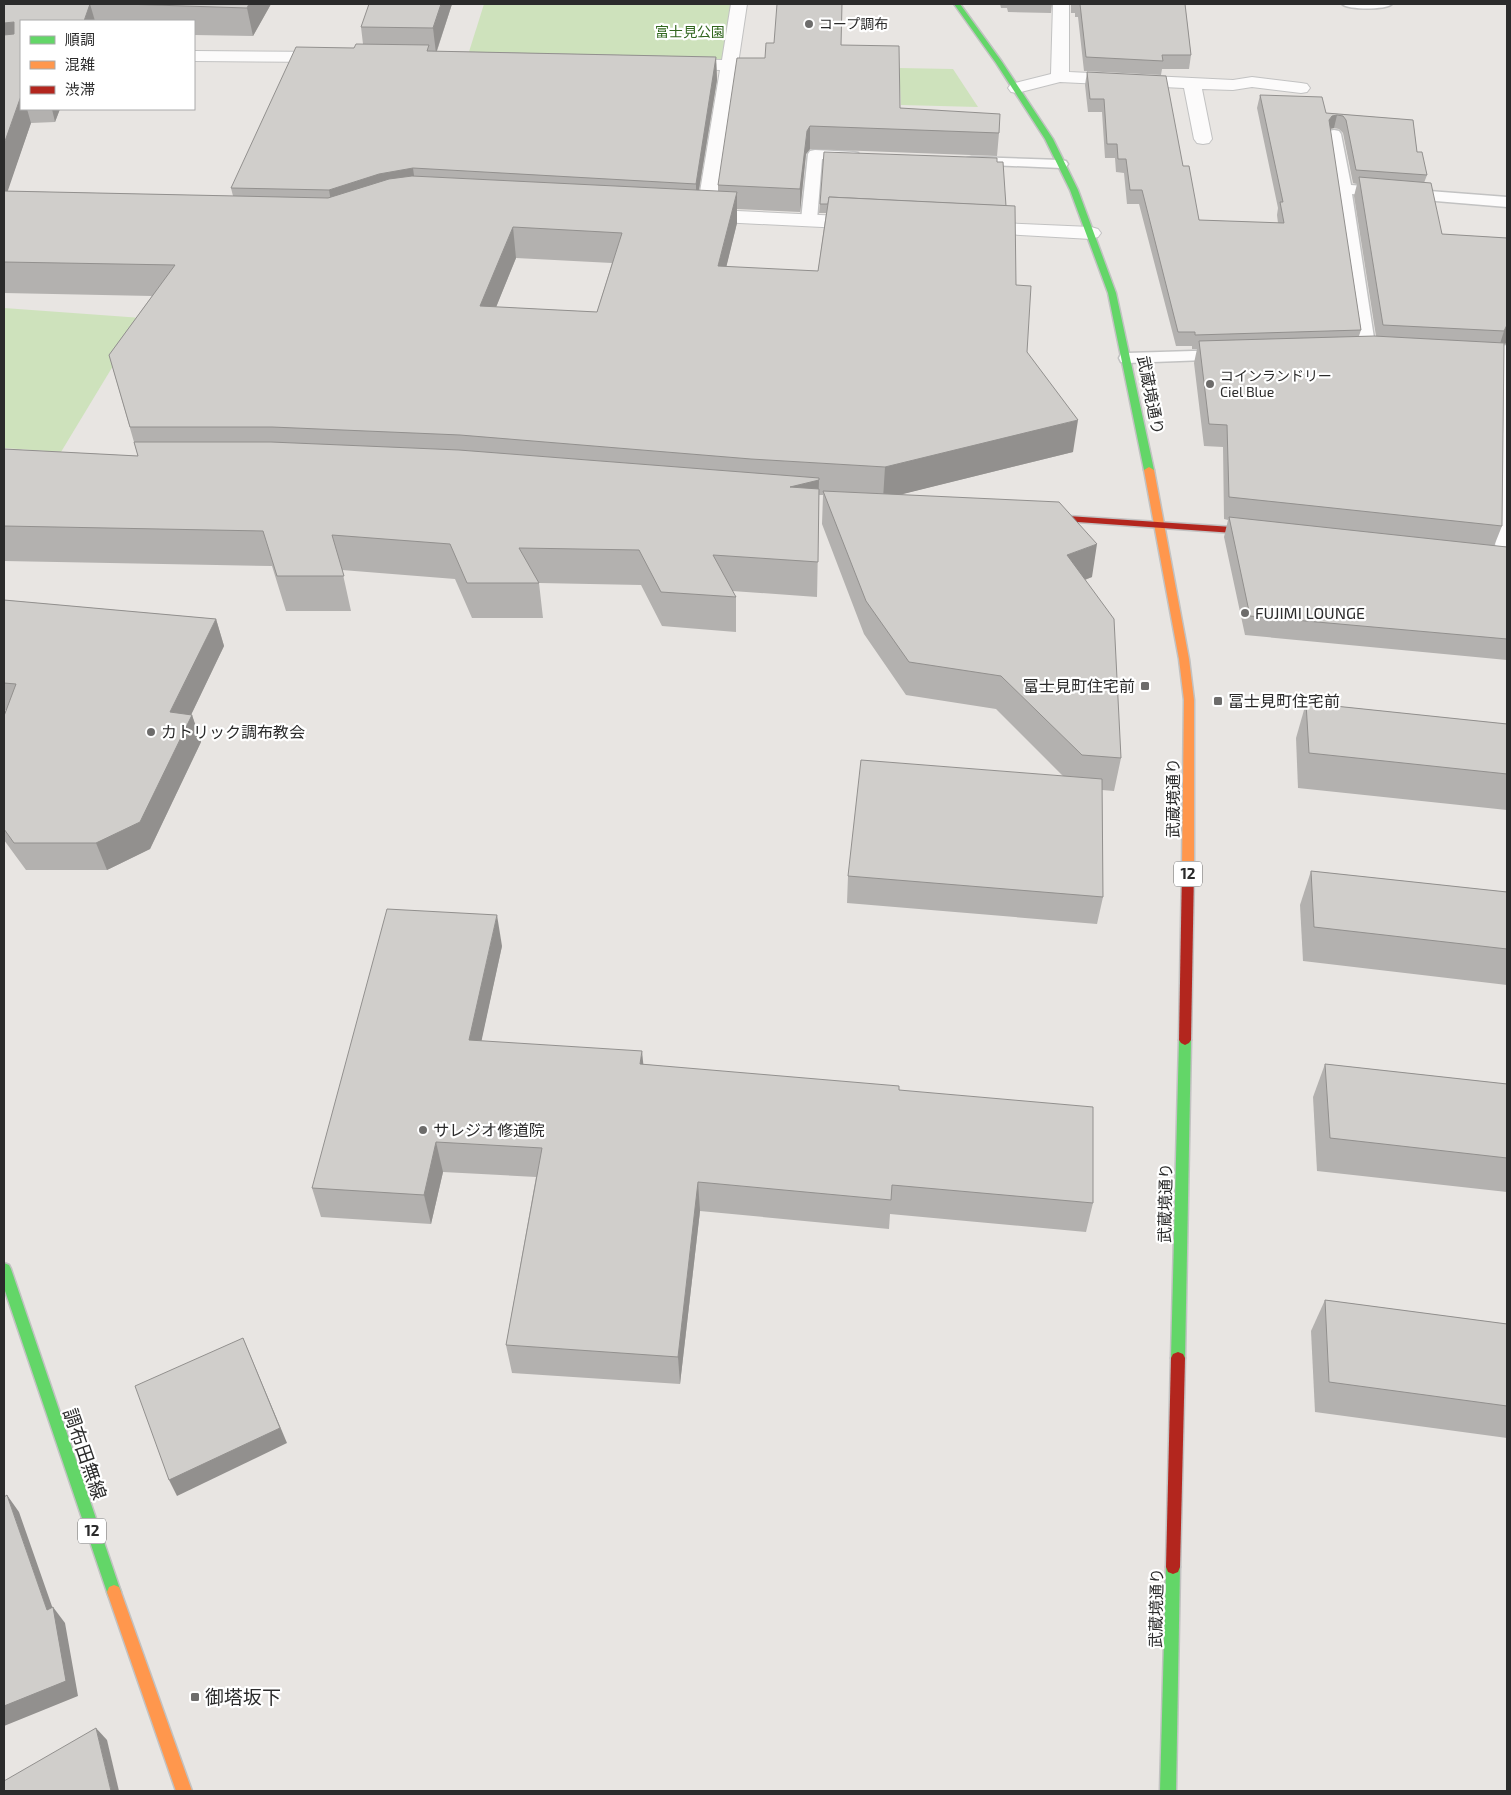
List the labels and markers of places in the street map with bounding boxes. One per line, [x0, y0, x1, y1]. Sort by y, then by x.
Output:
place label: コープ調布 [819, 15, 888, 32]
marker: コープ調布 [803, 18, 815, 30]
place label: コインランドリー Ciel Blue [1220, 367, 1332, 400]
marker: コインランドリー Ciel Blue [1204, 378, 1216, 390]
place label: FUJIMI LOUNGE [1255, 603, 1365, 622]
marker: FUJIMI LOUNGE [1239, 607, 1251, 619]
place label: 富士見町住宅前 [1023, 676, 1135, 695]
marker: 富士見町住宅前 [1139, 680, 1151, 692]
place label: 冨士見町住宅前 [1228, 691, 1340, 710]
marker: 冨士見町住宅前 [1212, 695, 1224, 707]
place label: カトリック調布教会 [161, 722, 305, 741]
marker: カトリック調布教会 [145, 726, 157, 738]
place label: サレジオ修道院 [433, 1120, 545, 1139]
marker: サレジオ修道院 [417, 1124, 429, 1136]
place label: 御塔坂下 [205, 1685, 281, 1708]
marker: 御塔坂下 [189, 1691, 201, 1703]

